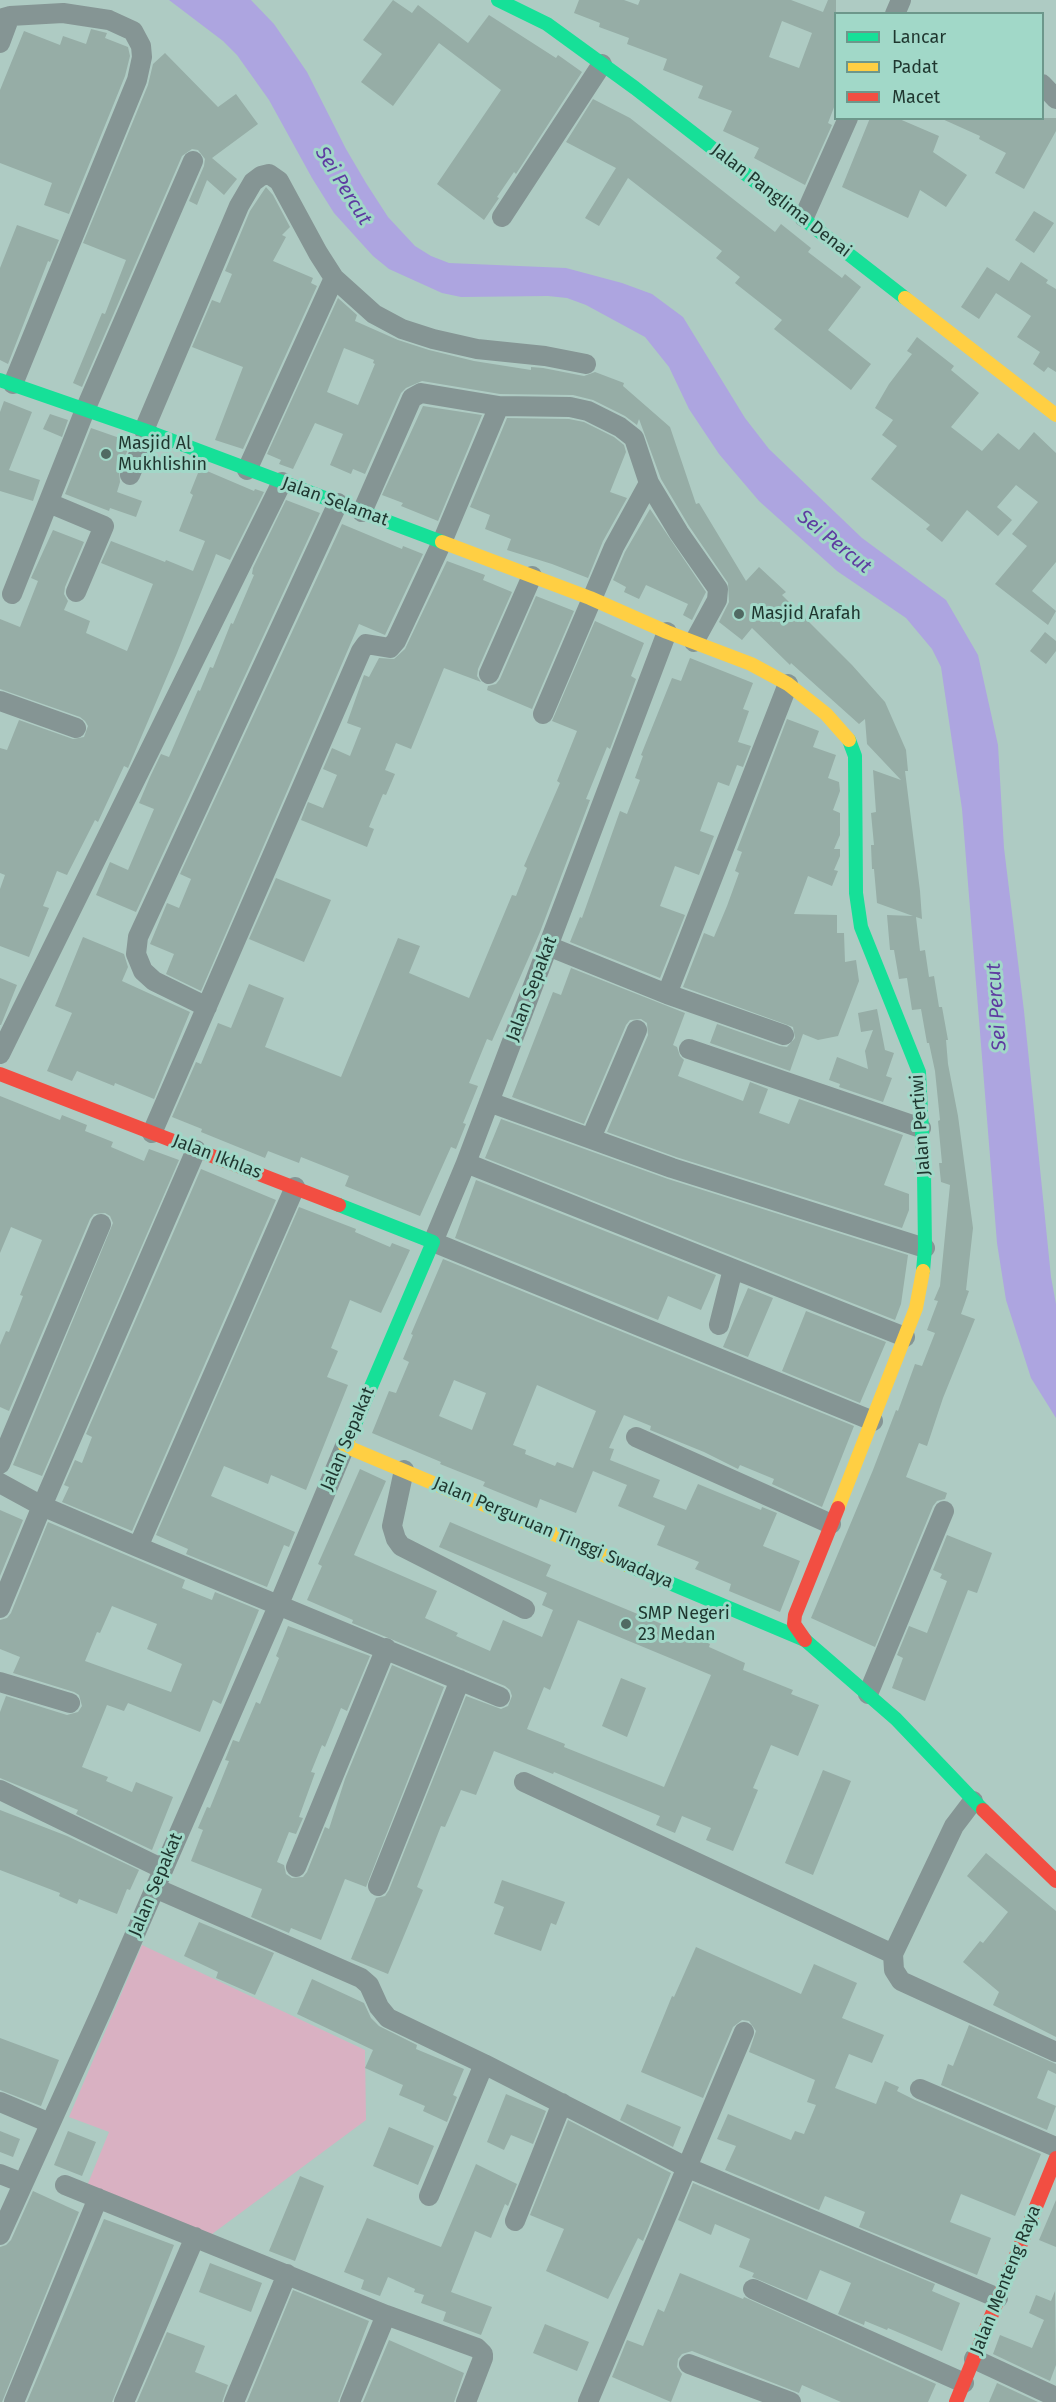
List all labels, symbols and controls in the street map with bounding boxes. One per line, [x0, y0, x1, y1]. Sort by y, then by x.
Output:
legend [834, 12, 1044, 120]
text: Lancar [892, 26, 946, 48]
text: Padat [892, 56, 938, 78]
text: Macet [892, 86, 940, 108]
street label: Jalan Panglima Denai [707, 140, 855, 262]
water label: Sei Percut [310, 142, 376, 230]
place label: Masjid Al Mukhlishin [118, 433, 207, 476]
marker: Masjid Al Mukhlishin [99, 447, 113, 461]
street label: Jalan Selamat [279, 473, 391, 531]
water label: Sei Percut [792, 505, 876, 579]
place label: Masjid Arafah [751, 603, 861, 625]
marker: Masjid Arafah [732, 607, 746, 621]
street label: Jalan Sepakat [502, 934, 562, 1044]
water label: Sei Percut [982, 962, 1012, 1052]
street label: Jalan Pertiwi [907, 1074, 935, 1176]
street label: Jalan Ikhlas [169, 1130, 265, 1184]
street label: Jalan Sepakat [316, 1384, 380, 1494]
street label: Jalan Perguruan Tinggi Swadaya [430, 1473, 676, 1593]
place label: SMP Negeri 23 Medan [638, 1603, 730, 1646]
marker: SMP Negeri 23 Medan [619, 1617, 633, 1631]
street label: Jalan Sepakat [124, 1830, 188, 1940]
street label: Jalan Menteng Raya [966, 2202, 1046, 2358]

